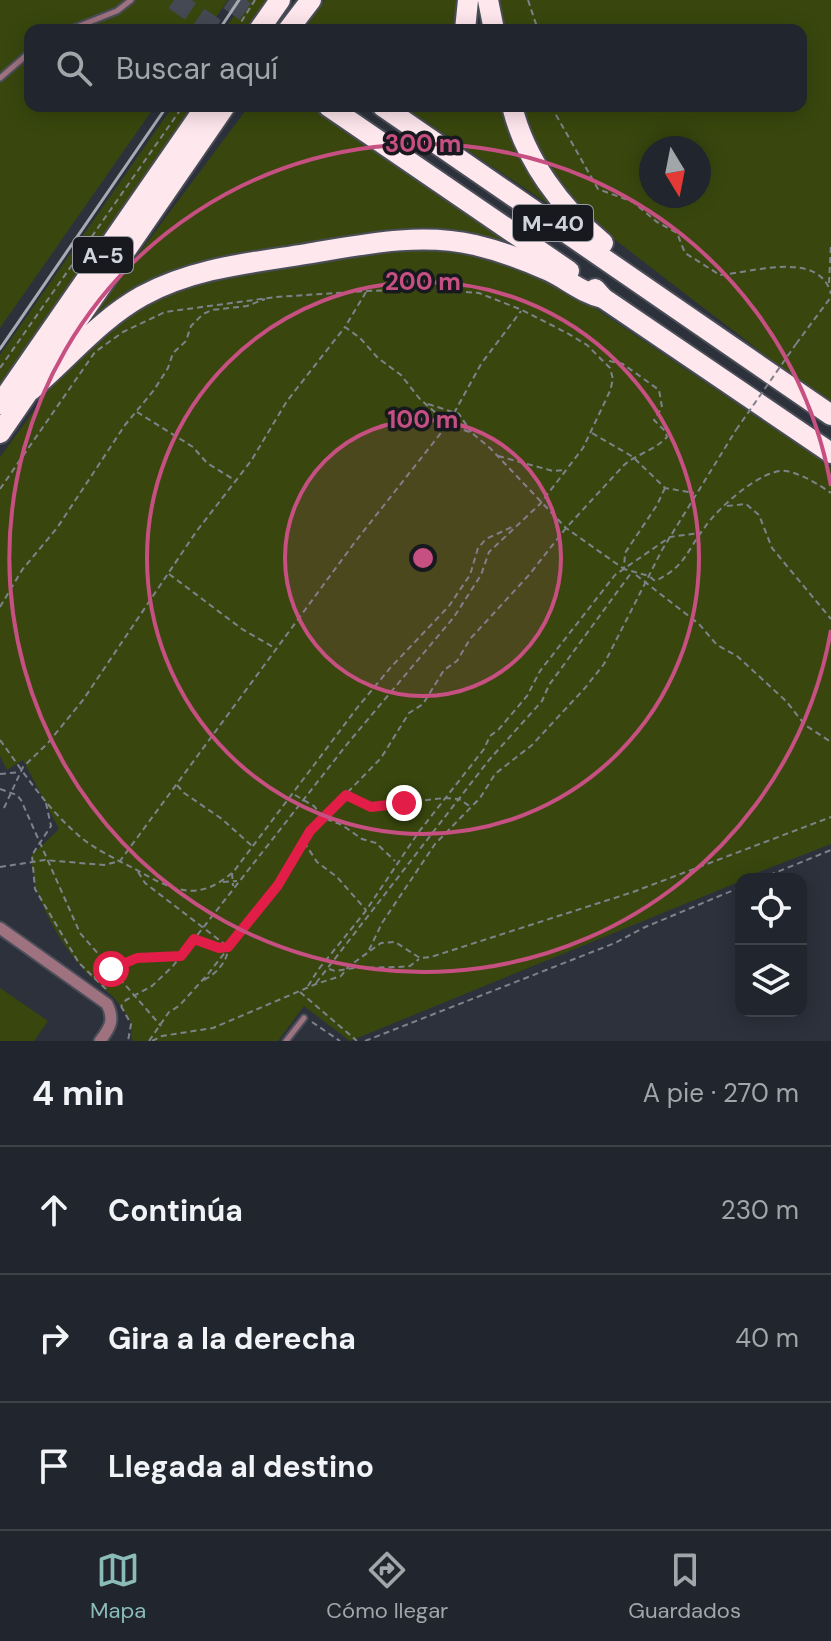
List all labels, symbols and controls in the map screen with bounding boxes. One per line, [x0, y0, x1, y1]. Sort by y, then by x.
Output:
search box [24, 24, 807, 112]
icon: search [52, 46, 96, 90]
text: Buscar aquí [116, 49, 278, 88]
text: 300 m [385, 128, 461, 159]
north arrow [639, 136, 711, 208]
road number: M-40 [513, 205, 593, 241]
road number: A-5 [73, 237, 133, 273]
text: 200 m [385, 266, 461, 297]
text: 100 m [388, 404, 458, 435]
centre of rings [409, 544, 437, 572]
route end [386, 785, 422, 821]
map controls [735, 873, 807, 1017]
button: locate [735, 873, 807, 945]
button: layers [735, 945, 807, 1017]
route start [93, 951, 129, 987]
text: 4 min [32, 1071, 124, 1116]
text: A pie · 270 m [643, 1076, 799, 1110]
icon: ahead [32, 1188, 76, 1232]
text: Continúa [108, 1191, 243, 1230]
text: 230 m [721, 1193, 799, 1227]
icon: right [32, 1316, 76, 1360]
text: Gira a la derecha [108, 1319, 356, 1358]
text: 40 m [735, 1321, 799, 1355]
icon: arrive [32, 1444, 76, 1488]
text: Llegada al destino [108, 1447, 374, 1486]
tab: Mapa [90, 1548, 146, 1625]
tab: Cómo llegar [326, 1548, 448, 1625]
tab: Guardados [628, 1548, 741, 1625]

